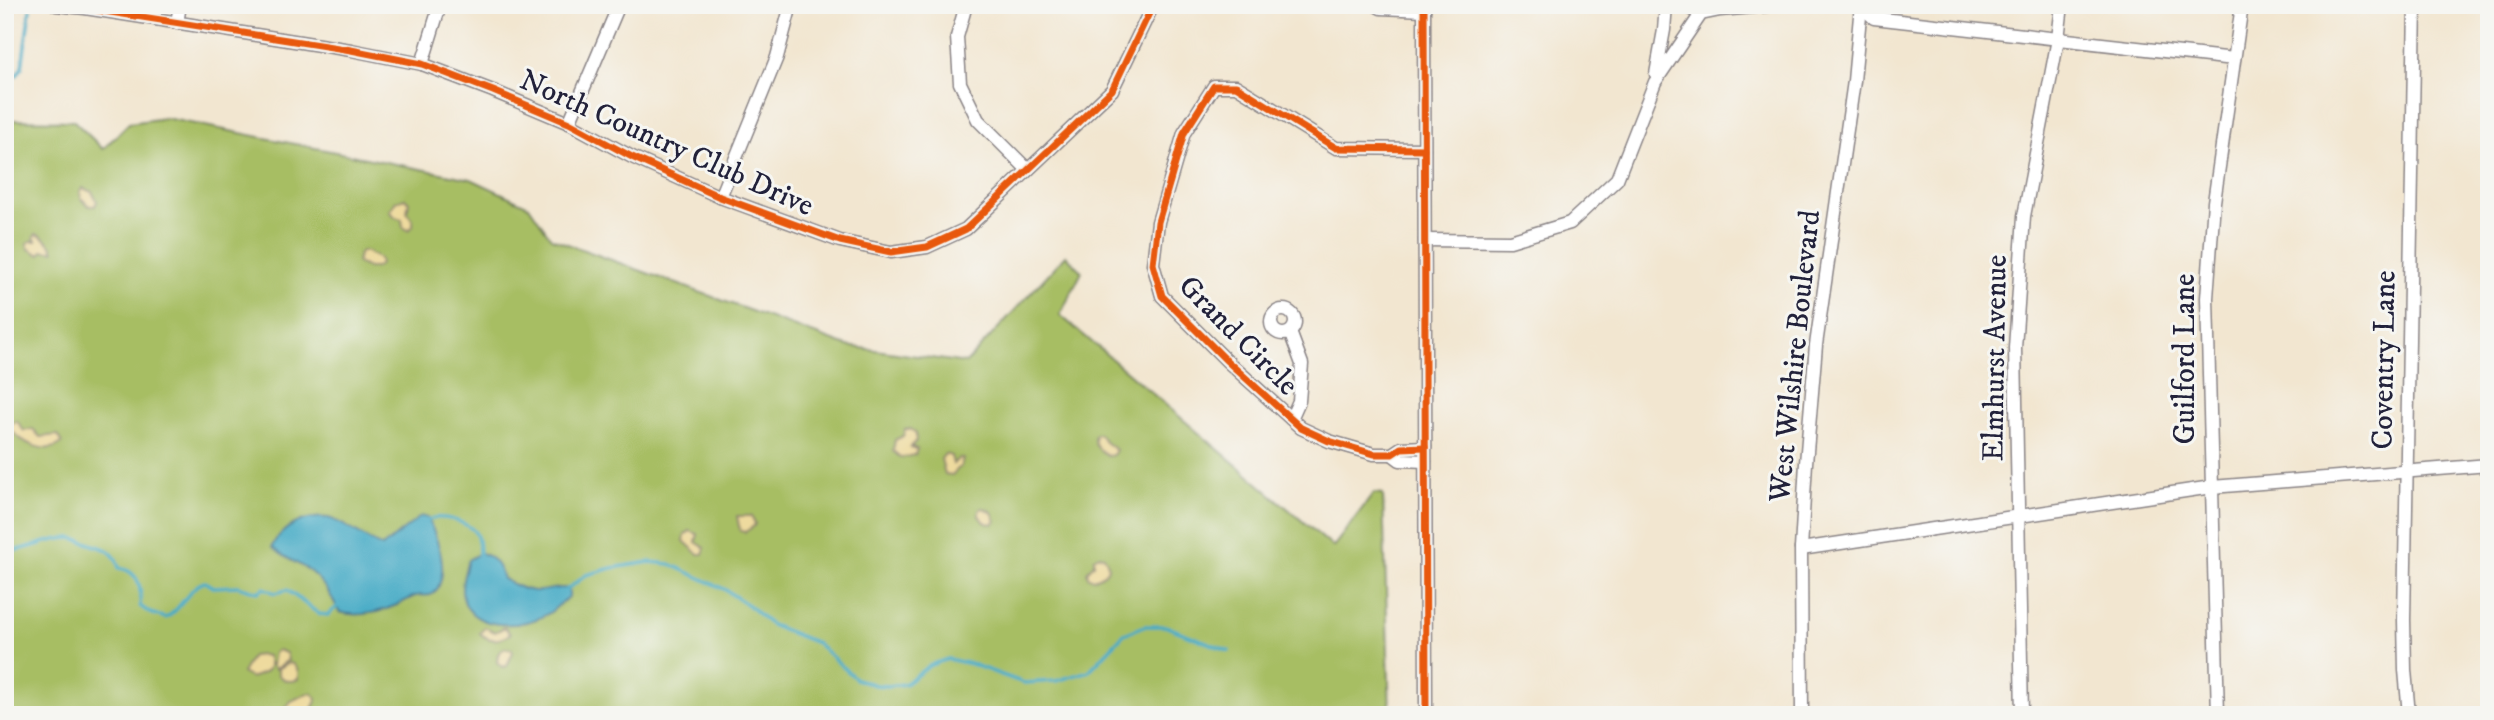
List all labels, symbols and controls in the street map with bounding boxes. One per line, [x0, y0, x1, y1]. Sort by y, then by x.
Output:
street label: North Country Club Drive [514, 62, 819, 225]
street label: West Wilshire Boulevard [1762, 208, 1829, 505]
street label: Elmhurst Avenue [1975, 254, 2016, 462]
street label: Grand Circle [1170, 268, 1306, 404]
street label: Coventry Lane [2364, 270, 2405, 450]
street label: Guilford Lane [2167, 274, 2204, 444]

